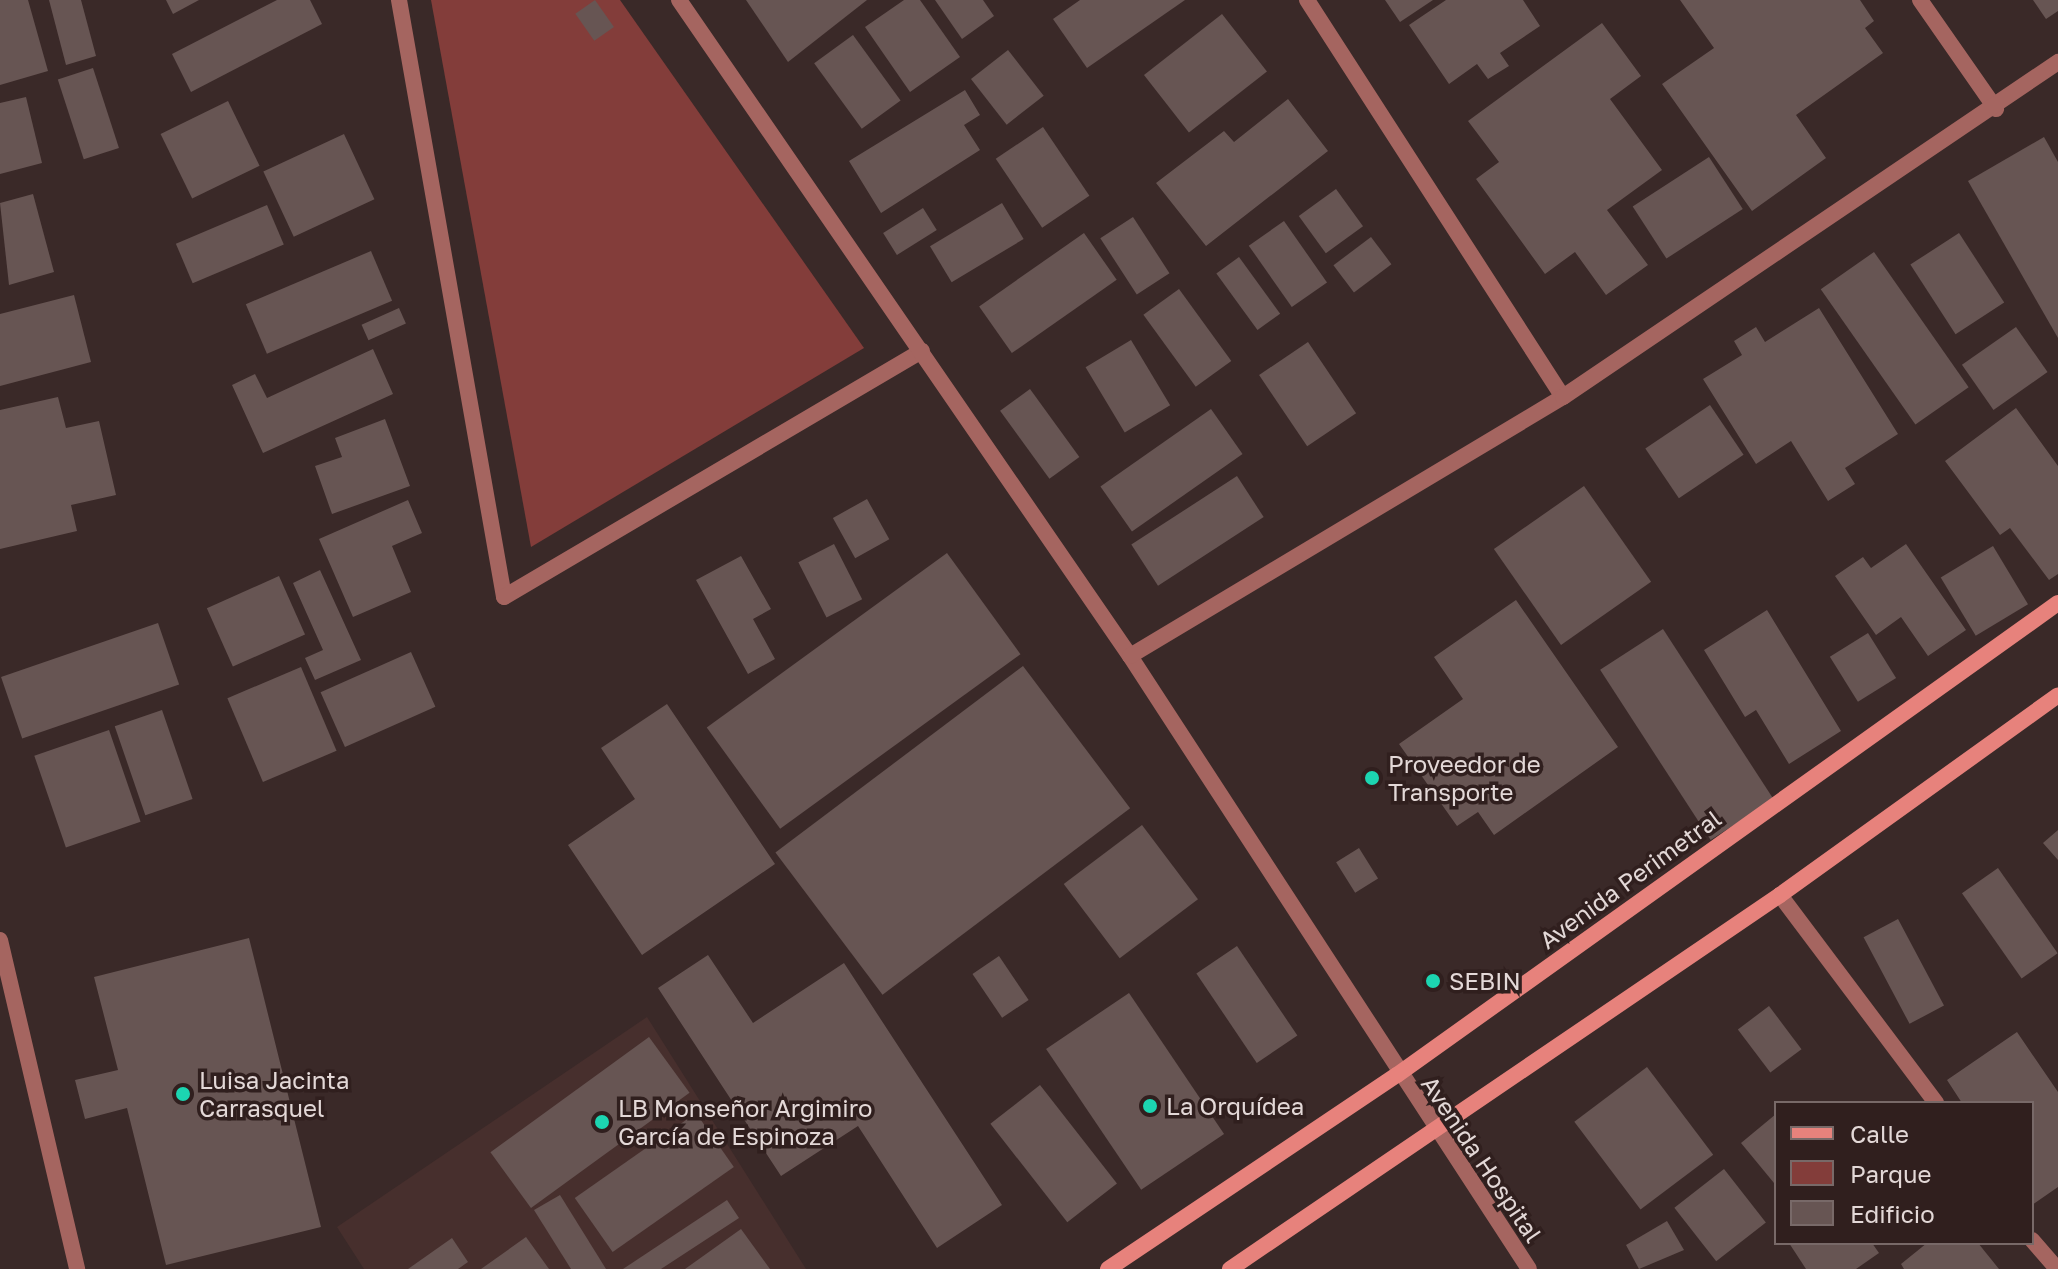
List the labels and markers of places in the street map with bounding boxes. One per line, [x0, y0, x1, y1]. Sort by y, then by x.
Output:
place label: Proveedor de Transporte [1388, 750, 1541, 806]
marker: Proveedor de Transporte [1363, 769, 1381, 787]
place label: SEBIN [1449, 967, 1521, 995]
marker: SEBIN [1424, 972, 1442, 990]
place label: Luisa Jacinta Carrasquel [199, 1066, 350, 1122]
marker: Luisa Jacinta Carrasquel [174, 1085, 192, 1103]
place label: La Orquídea [1166, 1092, 1304, 1120]
place label: LB Monseñor Argimiro García de Espinoza [618, 1094, 872, 1150]
marker: La Orquídea [1141, 1097, 1159, 1115]
marker: LB Monseñor Argimiro García de Espinoza [593, 1113, 611, 1131]

